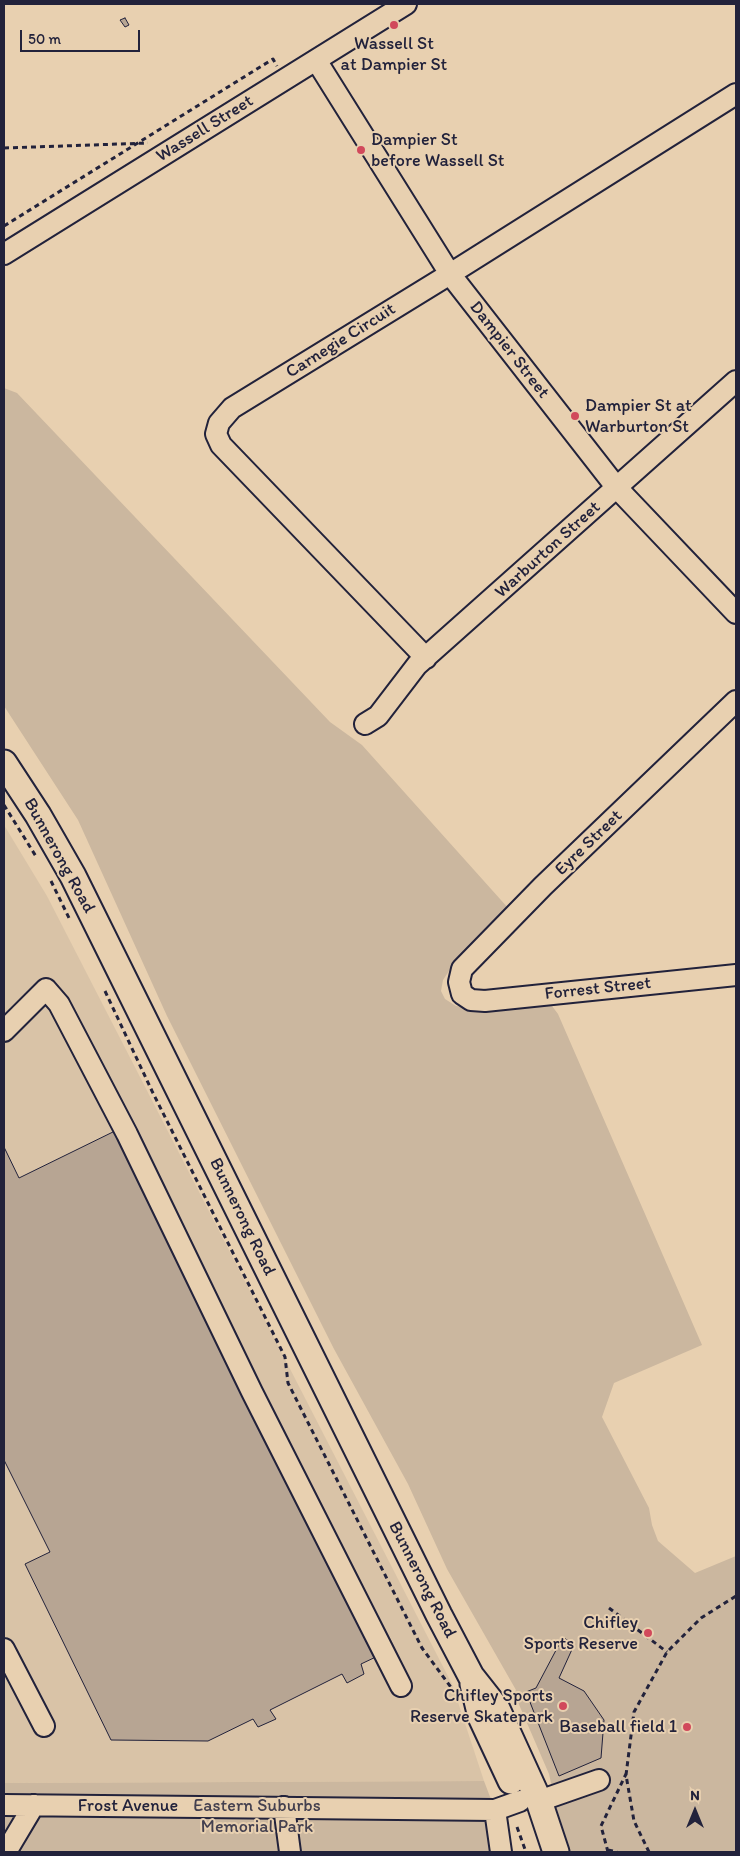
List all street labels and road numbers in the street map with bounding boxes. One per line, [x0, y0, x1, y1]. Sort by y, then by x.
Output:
street label: Wassell Street [152, 91, 258, 167]
street label: Dampier Street [464, 297, 554, 403]
street label: Carnegie Circuit [282, 299, 400, 383]
street label: Warburton Street [491, 497, 605, 603]
street label: Bunnerong Road [18, 795, 100, 917]
street label: Eyre Street [551, 806, 627, 880]
street label: Forrest Street [544, 973, 652, 1005]
street label: Bunnerong Road [204, 1155, 280, 1279]
street label: Bunnerong Road [383, 1518, 461, 1642]
street label: Frost Avenue [78, 1795, 178, 1817]

